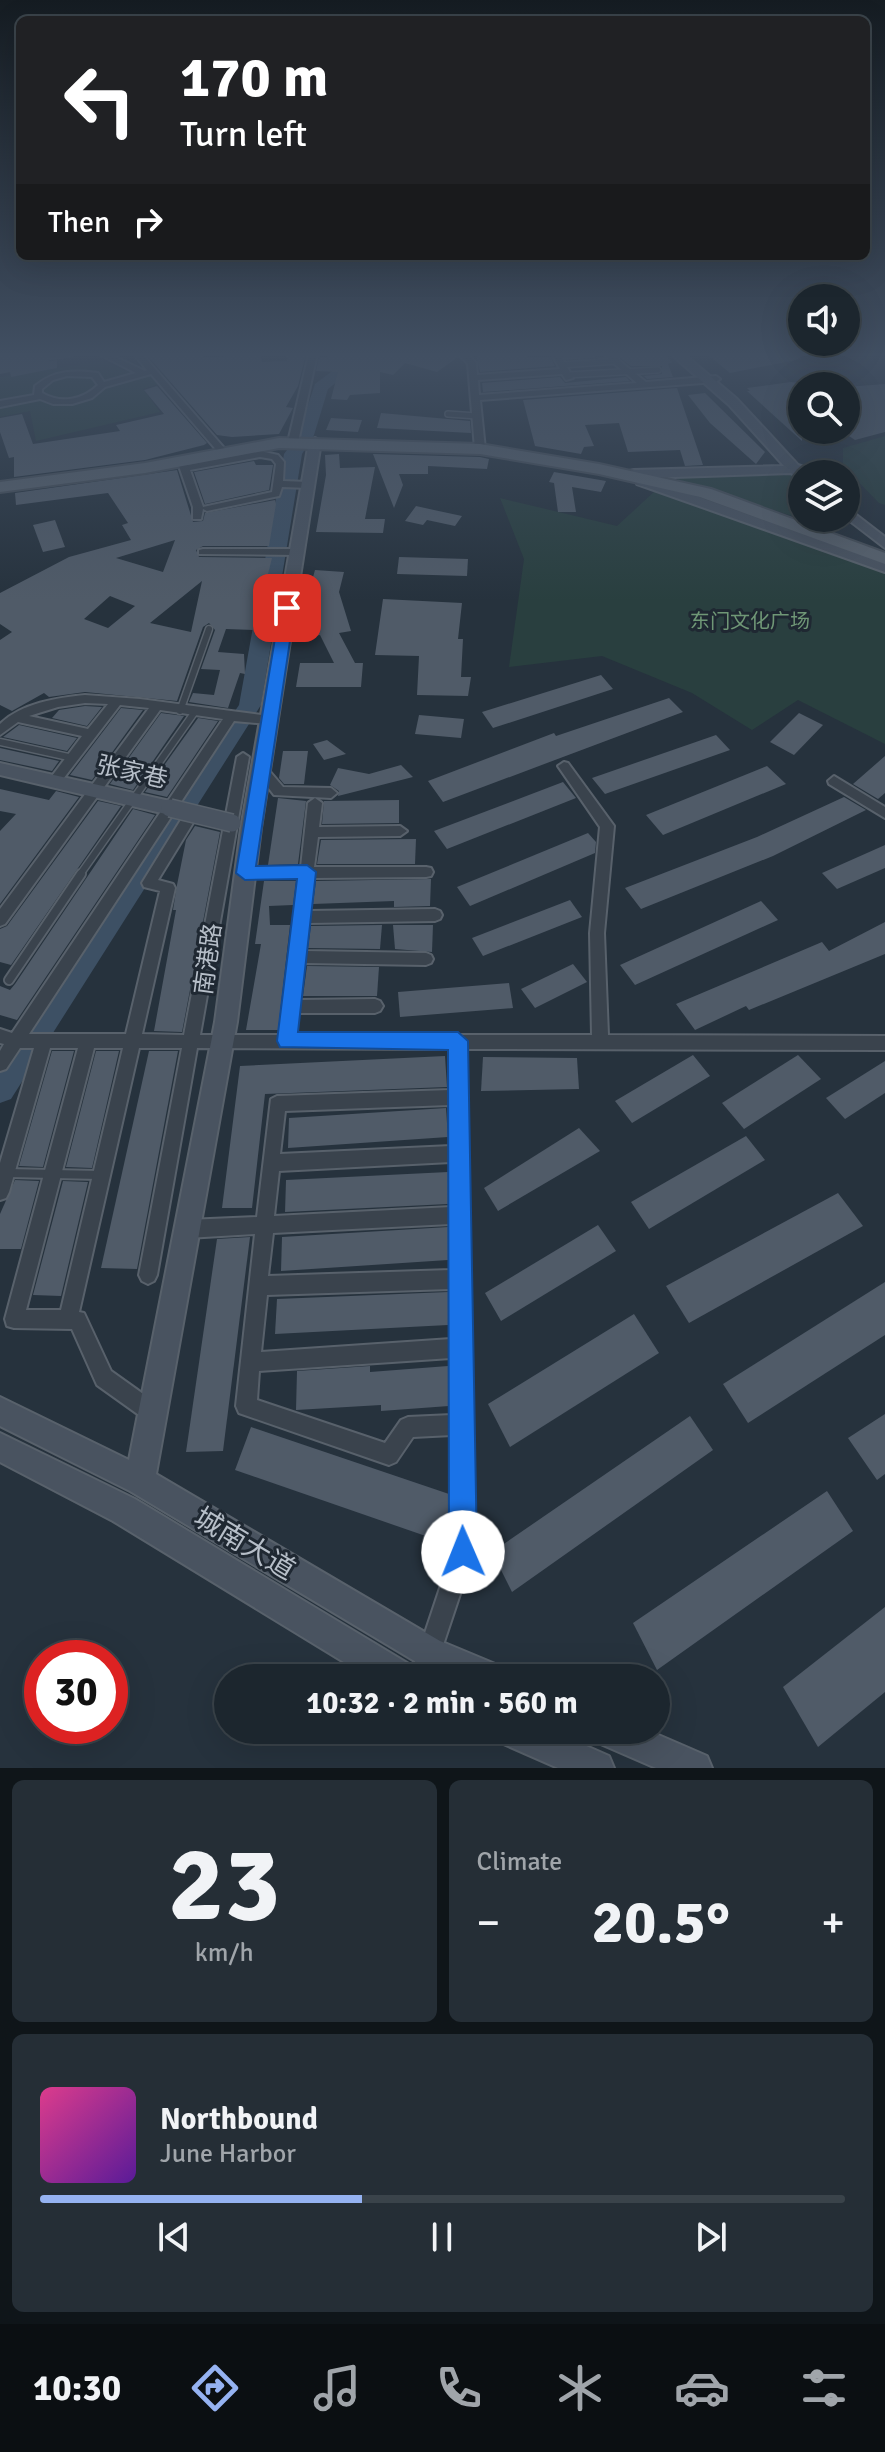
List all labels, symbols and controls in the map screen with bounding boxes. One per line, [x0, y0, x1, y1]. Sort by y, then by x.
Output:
text: 170 m [180, 43, 328, 112]
icon: left [48, 48, 152, 152]
text: Turn left [180, 112, 307, 157]
icon: right [126, 200, 170, 244]
text: Then [48, 204, 110, 241]
map controls [788, 284, 860, 532]
button: sound [788, 284, 860, 356]
button: search [788, 372, 860, 444]
button: layers [788, 460, 860, 532]
pin [253, 574, 321, 642]
icon: arrive [265, 586, 309, 630]
park label: 东门文化广场 [690, 609, 810, 634]
street label: 张家巷 [94, 749, 170, 795]
street label: 南港路 [188, 921, 228, 997]
street label: 城南大道 [188, 1500, 301, 1587]
position arrow [421, 1510, 505, 1594]
speed limit sign: 30 [24, 1640, 128, 1744]
text: 10:32 · 2 min · 560 m [306, 1685, 578, 1722]
text: 23 [168, 1821, 280, 1949]
text: Climate [477, 1846, 562, 1878]
text: 20.5° [592, 1886, 730, 1960]
text: − [477, 1896, 500, 1950]
text: + [821, 1896, 845, 1950]
text: km/h [195, 1937, 254, 1969]
text: Northbound [160, 2101, 318, 2138]
text: June Harbor [160, 2138, 296, 2170]
icon: previous [152, 2215, 196, 2259]
icon: pause [420, 2215, 464, 2259]
icon: next [689, 2215, 733, 2259]
icon: directions [187, 2360, 243, 2416]
icon: music [309, 2360, 365, 2416]
icon: phone [431, 2360, 487, 2416]
icon: climate [552, 2360, 608, 2416]
icon: car [674, 2360, 730, 2416]
icon: filters [796, 2360, 852, 2416]
text: 10:30 [33, 2366, 121, 2411]

